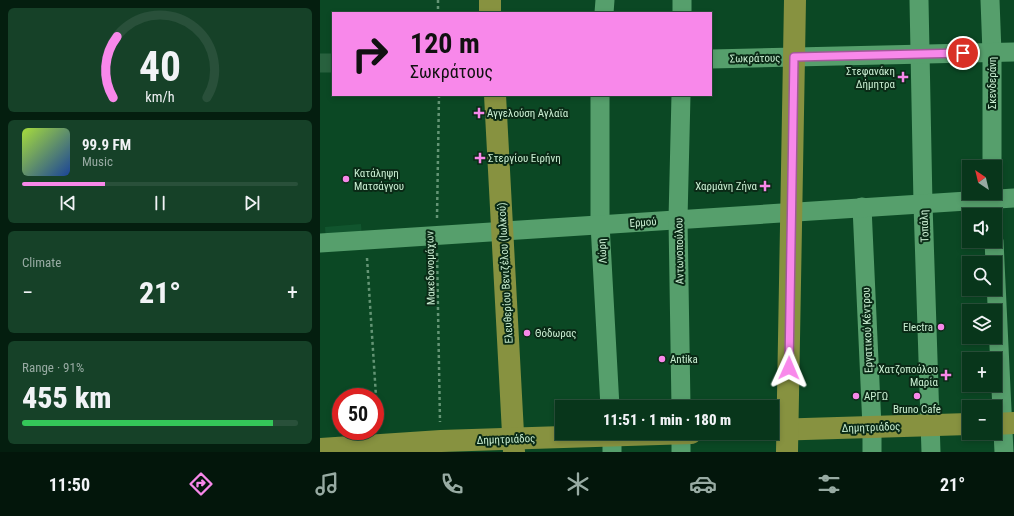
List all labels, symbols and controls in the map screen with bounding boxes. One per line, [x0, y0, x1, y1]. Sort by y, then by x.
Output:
text: 120 m [410, 27, 480, 60]
icon: right [344, 28, 396, 80]
pin [946, 36, 980, 70]
text: 40 [139, 42, 181, 91]
icon: arrive [952, 42, 974, 64]
street label: Σωκράτους [730, 52, 780, 65]
street label: Σκενδεράνη [986, 57, 999, 109]
text: Σωκράτους [410, 61, 493, 82]
place label: Στεφανάκη Δήμητρα [846, 65, 896, 91]
marker: Στεφανάκη Δήμητρα [898, 72, 908, 82]
text: km/h [145, 89, 175, 105]
place label: Αγγελούση Αγλαϊα [487, 107, 569, 120]
marker: Αγγελούση Αγλαϊα [474, 108, 484, 118]
text: 99.9 FM [82, 136, 131, 154]
place label: Στεργίου Ειρήνη [488, 152, 561, 165]
marker: Στεργίου Ειρήνη [475, 153, 485, 163]
text: Music [82, 154, 113, 169]
north arrow [962, 160, 1002, 200]
map controls [962, 160, 1002, 440]
place label: Κατάληψη Ματσάγγου [354, 167, 404, 193]
marker: Κατάληψη Ματσάγγου [341, 174, 351, 184]
place label: Χαρμάνη Ζήνα [695, 180, 758, 193]
marker: Χαρμάνη Ζήνα [760, 181, 770, 191]
icon: previous [57, 192, 79, 214]
icon: pause [149, 192, 171, 214]
icon: next [241, 192, 263, 214]
street label: Ελευθερίου Βενιζέλου (Ιωλκού) [495, 202, 516, 344]
button: sound [962, 208, 1002, 248]
street label: Τοπάλη [917, 209, 932, 243]
street label: Ερμού [629, 215, 657, 230]
street label: Αντωνοπούλου [672, 218, 687, 284]
street label: Μακεδονομάχων [423, 230, 438, 305]
street label: Λώρη [595, 238, 610, 264]
text: Climate [22, 255, 61, 270]
button: search [962, 256, 1002, 296]
text: 21° [139, 275, 181, 310]
text: − [22, 280, 33, 305]
text: + [287, 280, 298, 305]
street label: Εργατικού Κέντρου [860, 287, 875, 373]
button: layers [962, 304, 1002, 344]
place label: Electra [903, 321, 933, 334]
marker: Electra [936, 322, 946, 332]
place label: Θόδωρας [535, 327, 576, 340]
marker: Θόδωρας [522, 328, 532, 338]
position arrow [768, 347, 810, 389]
button: + [962, 352, 1002, 392]
place label: Antika [670, 353, 698, 366]
marker: Antika [657, 354, 667, 364]
text: Range · 91% [22, 360, 84, 375]
place label: Χατζοπούλου Μαρία [878, 363, 939, 389]
marker: Χατζοπούλου Μαρία [941, 370, 951, 380]
text: 455 km [22, 380, 111, 415]
speed limit sign: 50 [332, 388, 384, 440]
place label: ΑΡΓΩ [864, 390, 888, 403]
marker: ΑΡΓΩ [851, 391, 861, 401]
marker: Bruno Cafe [912, 391, 922, 401]
button: − [962, 400, 1002, 440]
place label: Bruno Cafe [893, 403, 941, 416]
text: 11:51 · 1 min · 180 m [603, 411, 731, 429]
street label: Δημητριάδος [841, 420, 901, 435]
street label: Δημητριάδος [476, 432, 536, 447]
icon: directions [187, 470, 215, 498]
icon: music [313, 470, 341, 498]
icon: phone [438, 470, 466, 498]
icon: climate [564, 470, 592, 498]
icon: car [689, 470, 717, 498]
icon: filters [815, 470, 843, 498]
text: 11:50 [49, 474, 90, 495]
text: 21° [940, 474, 965, 495]

